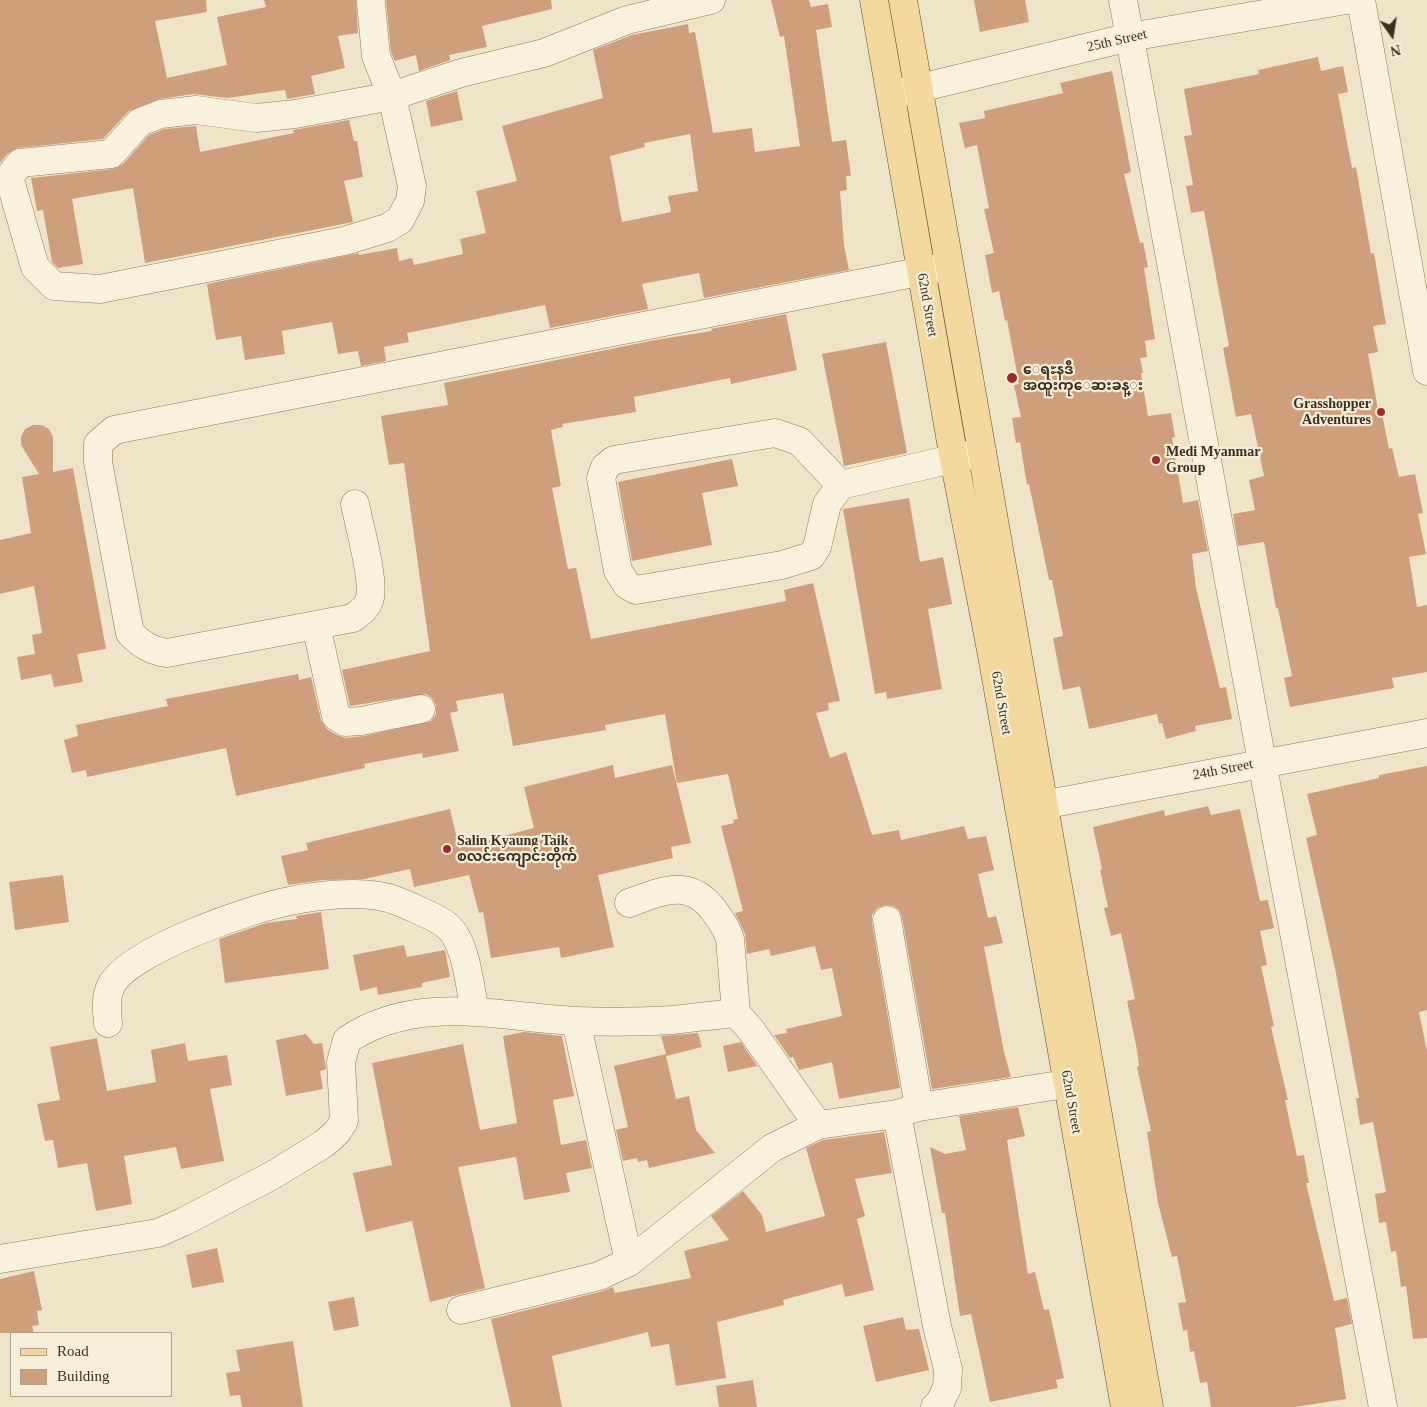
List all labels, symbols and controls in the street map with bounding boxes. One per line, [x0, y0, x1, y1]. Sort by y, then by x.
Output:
north arrow [1367, 10, 1417, 60]
street label: 25th Street [1085, 26, 1149, 56]
text: N [1389, 42, 1402, 59]
street label: 62nd Street [913, 272, 941, 338]
place label: ေရႊနဒီ အထူးကုေဆးခန္း [1023, 362, 1143, 394]
marker: ေရႊနဒီ အထူးကုေဆးခန္း [1005, 371, 1019, 385]
place label: Grasshopper Adventures [1293, 396, 1371, 428]
marker: Grasshopper Adventures [1375, 406, 1387, 418]
place label: Medi Myanmar Group [1166, 444, 1260, 477]
marker: Medi Myanmar Group [1150, 454, 1162, 466]
street label: 62nd Street [987, 670, 1015, 736]
street label: 24th Street [1191, 756, 1255, 784]
place label: Salin Kyaung Taik စလင်းကျောင်းတိုက် [457, 833, 577, 866]
marker: Salin Kyaung Taik စလင်းကျောင်းတိုက် [441, 843, 453, 855]
street label: 62nd Street [1057, 1069, 1085, 1135]
legend [10, 1332, 172, 1397]
text: Road [57, 1343, 89, 1359]
text: Building [57, 1368, 110, 1384]

